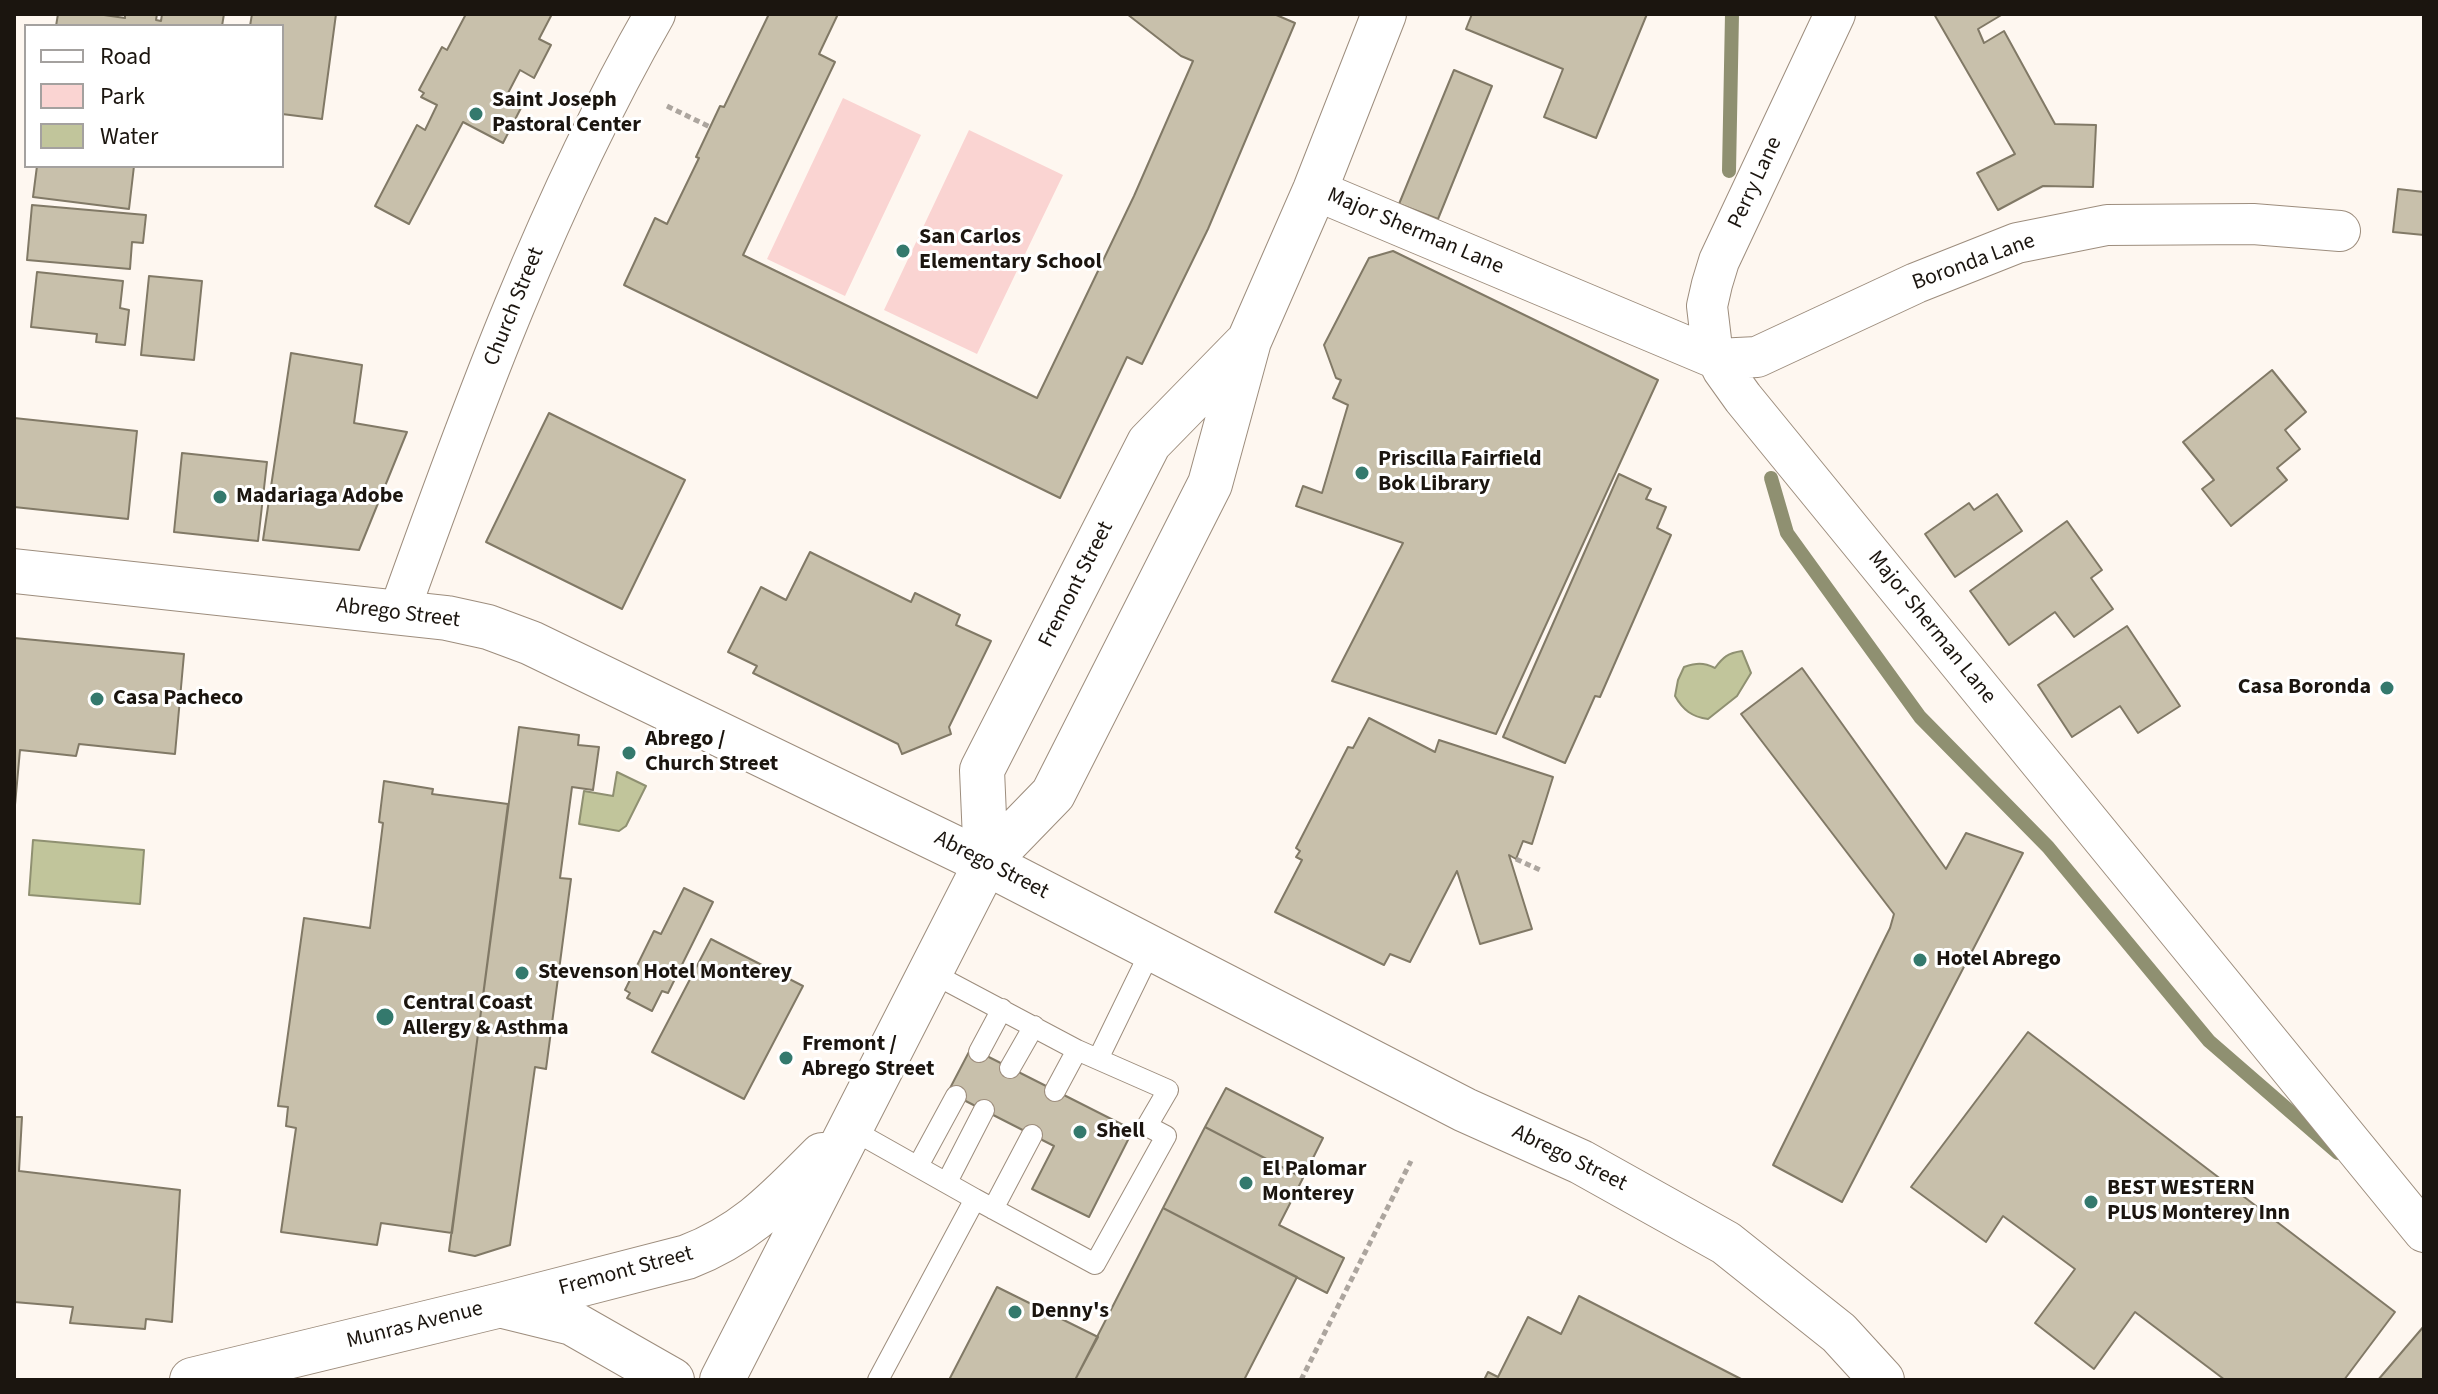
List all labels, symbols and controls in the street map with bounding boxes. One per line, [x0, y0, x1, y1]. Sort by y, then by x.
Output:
legend [24, 24, 284, 168]
text: Road [100, 39, 152, 74]
text: Park [100, 79, 145, 114]
place label: Saint Joseph Pastoral Center [492, 88, 641, 140]
marker: Saint Joseph Pastoral Center [467, 105, 485, 123]
text: Water [100, 119, 158, 154]
street label: Perry Lane [1723, 133, 1789, 233]
street label: Major Sherman Lane [1323, 183, 1507, 281]
place label: San Carlos Elementary School [919, 225, 1102, 276]
street label: Boronda Lane [1909, 229, 2039, 297]
marker: San Carlos Elementary School [894, 242, 912, 260]
street label: Church Street [479, 244, 551, 370]
place label: Priscilla Fairfield Bok Library [1378, 447, 1542, 498]
marker: Priscilla Fairfield Bok Library [1353, 464, 1371, 482]
place label: Madariaga Adobe [236, 484, 404, 510]
marker: Madariaga Adobe [211, 488, 229, 506]
street label: Fremont Street [1034, 518, 1120, 652]
street label: Major Sherman Lane [1861, 546, 2001, 710]
street label: Abrego Street [335, 593, 461, 635]
place label: Casa Boronda [2238, 675, 2371, 701]
marker: Casa Boronda [2378, 679, 2396, 697]
place label: Casa Pacheco [113, 686, 243, 712]
marker: Casa Pacheco [88, 690, 106, 708]
place label: Abrego / Church Street [645, 727, 778, 778]
marker: Abrego / Church Street [620, 744, 638, 762]
street label: Abrego Street [930, 826, 1052, 906]
place label: Hotel Abrego [1936, 947, 2061, 973]
marker: Hotel Abrego [1911, 951, 1929, 969]
place label: Stevenson Hotel Monterey [538, 960, 792, 986]
marker: Stevenson Hotel Monterey [513, 964, 531, 982]
place label: Central Coast Allergy & Asthma [403, 991, 569, 1042]
marker: Central Coast Allergy & Asthma [374, 1006, 396, 1028]
place label: Fremont / Abrego Street [802, 1032, 934, 1084]
marker: Fremont / Abrego Street [777, 1049, 795, 1067]
place label: Shell [1096, 1119, 1145, 1145]
street label: Abrego Street [1507, 1120, 1631, 1198]
marker: Shell [1071, 1123, 1089, 1141]
place label: El Palomar Monterey [1262, 1157, 1366, 1208]
marker: El Palomar Monterey [1237, 1174, 1255, 1192]
place label: BEST WESTERN PLUS Monterey Inn [2107, 1176, 2290, 1228]
marker: BEST WESTERN PLUS Monterey Inn [2082, 1193, 2100, 1211]
street label: Fremont Street [556, 1241, 696, 1303]
street label: Munras Avenue [344, 1296, 486, 1356]
place label: Denny's [1031, 1299, 1109, 1325]
marker: Denny's [1006, 1303, 1024, 1321]

